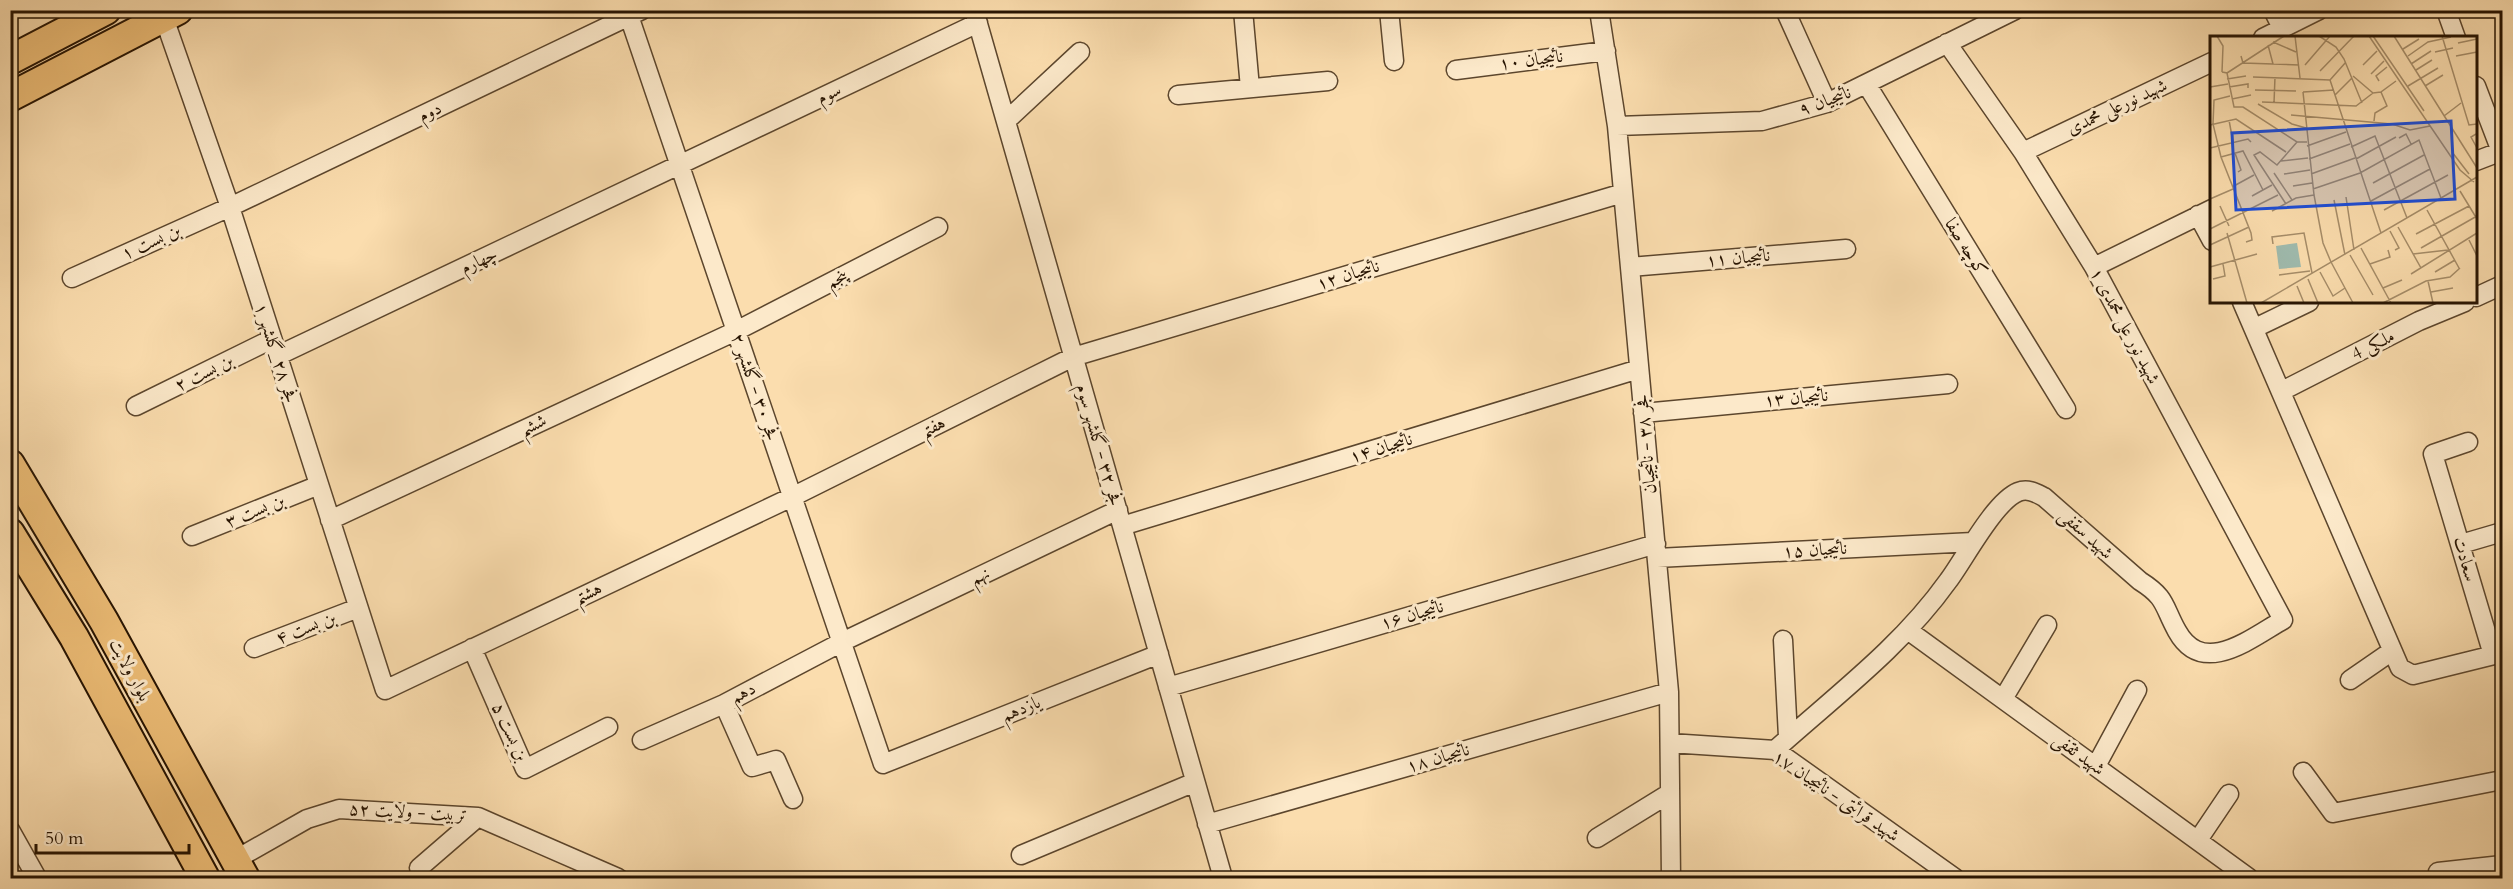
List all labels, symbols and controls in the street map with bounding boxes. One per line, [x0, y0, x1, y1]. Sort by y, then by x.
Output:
inset map [2210, 36, 2477, 303]
street label: نائیجیان ۱۰ [1497, 44, 1565, 76]
street label: شهید نورعلی محمدی [2063, 73, 2171, 141]
street label: سوم [812, 77, 847, 113]
street label: نائیجیان ۹ [1795, 80, 1855, 122]
street label: دوم [414, 96, 447, 131]
street label: کوچه صفا [1938, 213, 1994, 281]
street label: بن بست ۱ [117, 218, 185, 266]
street label: چهارم [456, 242, 503, 283]
street label: نائیجیان ۱۱ [1705, 243, 1771, 273]
street label: نائیجیان ۱۲ [1314, 254, 1382, 296]
street label: پنجم [822, 262, 855, 299]
street label: شهید نور علی محمدی ۱ [2084, 263, 2166, 389]
street label: فجر ۲۸_گلشهر ۱ [248, 300, 304, 406]
street label: ملکی 4 [2347, 324, 2399, 366]
street label: فجر ۳۰ - گلشهر ۲ [725, 330, 785, 444]
street label: بن بست ۲ [171, 348, 238, 398]
street label: فجر ۳۲ - گلشهر سوم [1067, 381, 1128, 510]
street label: نائیجیان ۱۳ [1763, 383, 1829, 413]
street label: فجر ۳۸ - نائیجیان [1629, 393, 1663, 495]
street label: ششم [515, 408, 553, 447]
street label: هفتم [916, 410, 952, 448]
street label: نائیجیان ۱۴ [1347, 427, 1415, 469]
street label: بن بست ۳ [221, 487, 289, 534]
street label: شهید سقفی [2053, 503, 2119, 565]
street label: سعادت [2447, 534, 2483, 584]
street label: نائیجیان ۱۵ [1782, 536, 1848, 564]
street label: نهم [966, 561, 996, 595]
street label: هشتم [570, 576, 608, 615]
street label: نائیجیان ۱۶ [1378, 594, 1446, 636]
street label: بن بست ۴ [272, 605, 340, 651]
street label: بلوار ولایت [103, 634, 157, 706]
street label: دهم [726, 676, 762, 714]
street label: یازدهم [998, 689, 1047, 732]
street label: بن بست ۵ [485, 698, 535, 766]
street label: شهید ثقفی [2048, 727, 2110, 781]
street label: نائیجیان ۱۸ [1404, 737, 1472, 779]
street label: شهید قرائتی - نائیجیان ۱۷ [1768, 744, 1904, 848]
street label: تربیت - ولایت ۵۲ [348, 796, 468, 828]
scale bar [36, 817, 189, 855]
text: 50 m [45, 826, 84, 851]

